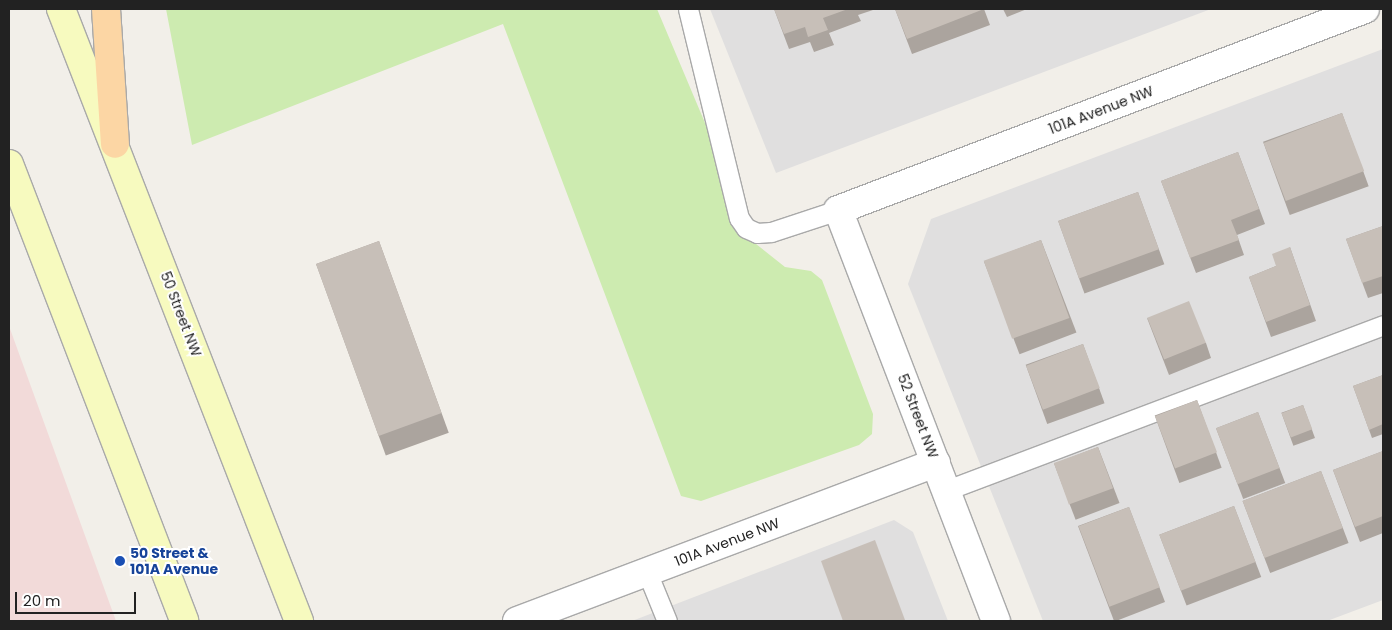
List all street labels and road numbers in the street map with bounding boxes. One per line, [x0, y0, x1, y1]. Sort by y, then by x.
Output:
street label: 101A Avenue NW [1046, 82, 1156, 138]
street label: 50 Street NW [157, 269, 205, 359]
street label: 52 Street NW [894, 372, 942, 460]
street label: 101A Avenue NW [672, 514, 782, 570]

